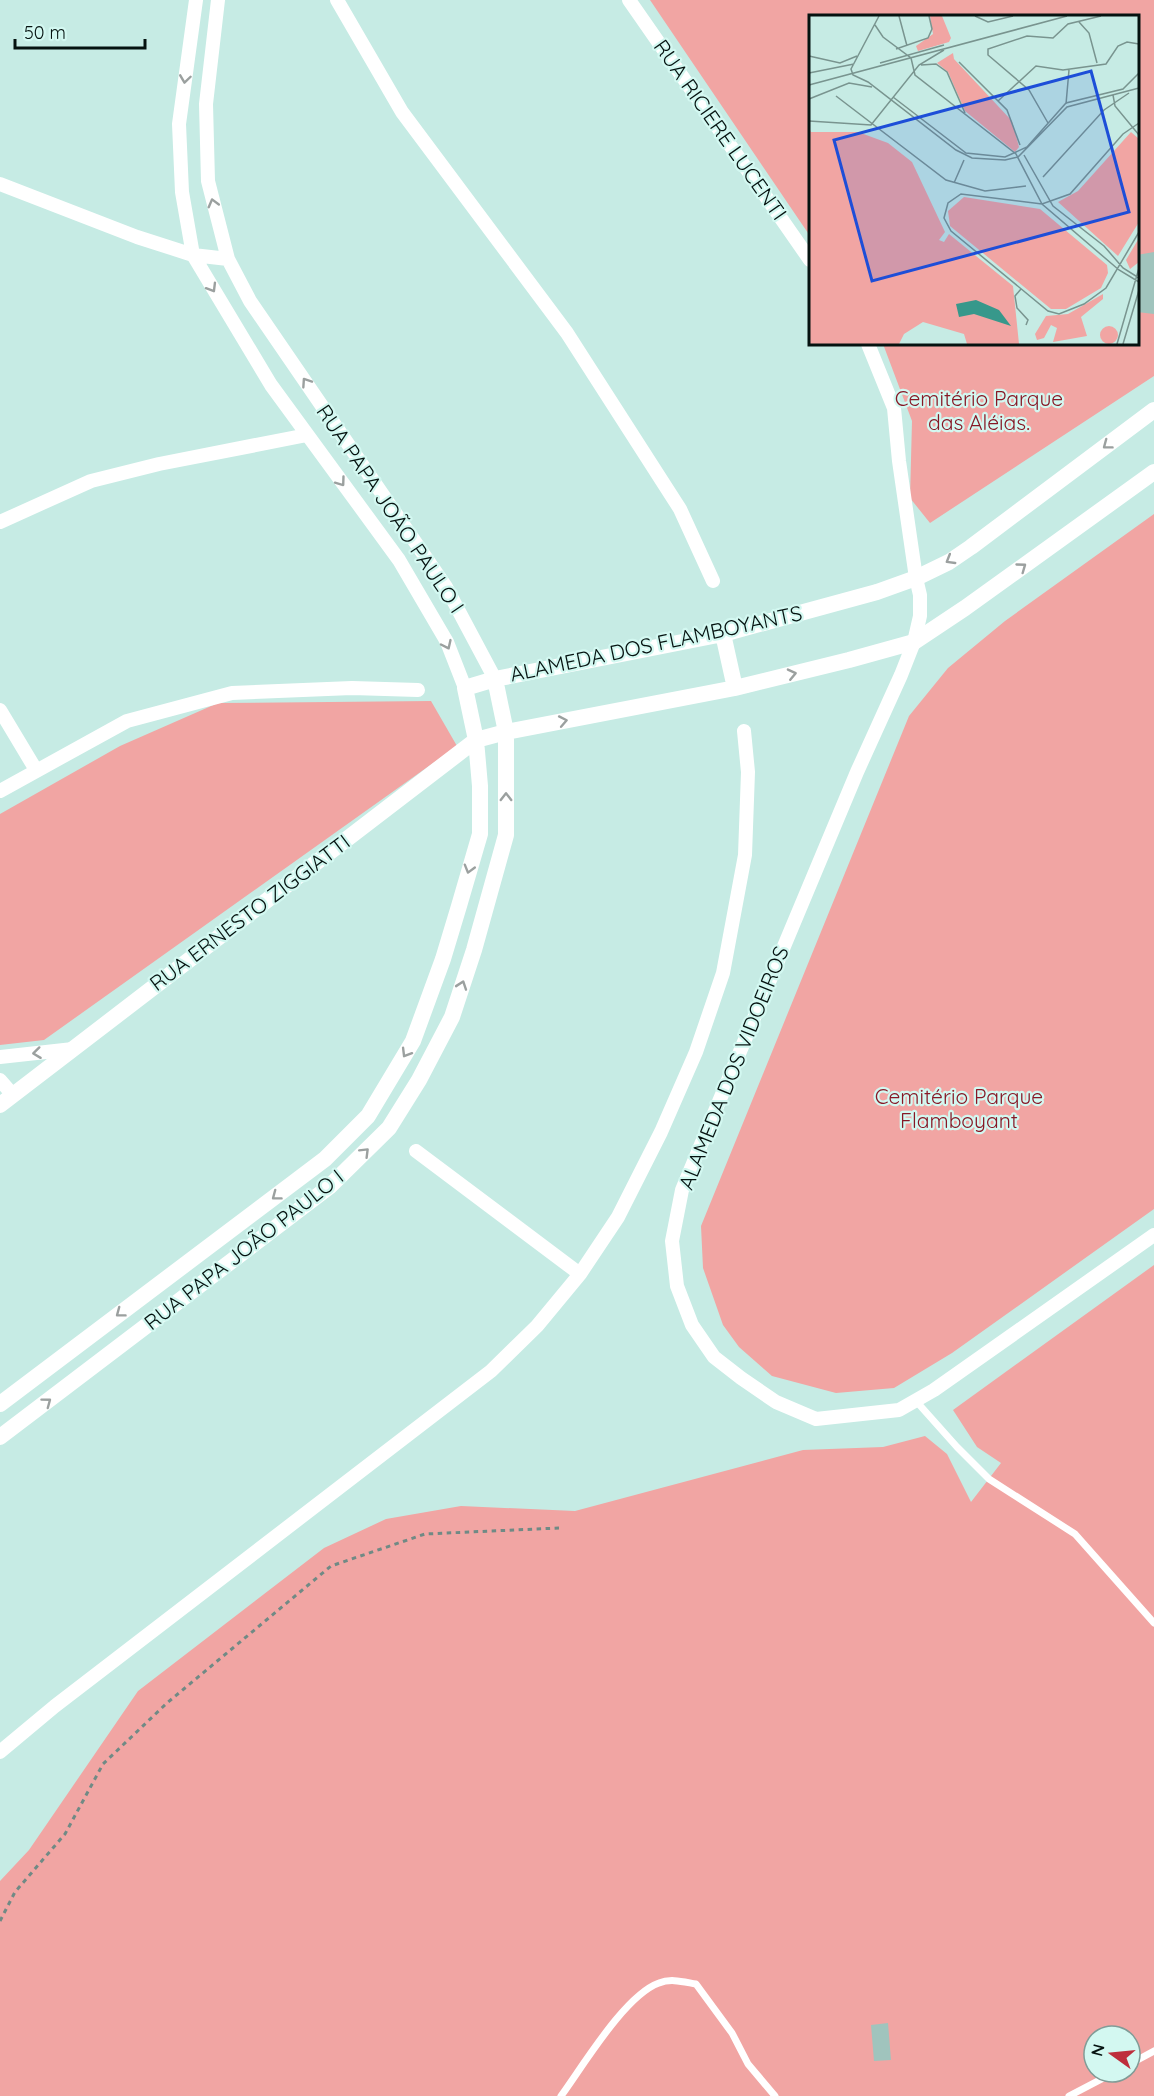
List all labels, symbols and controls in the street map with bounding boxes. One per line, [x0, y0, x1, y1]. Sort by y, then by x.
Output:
scale bar [15, 12, 146, 50]
inset map [809, 15, 1139, 345]
text: 50 m [24, 21, 66, 44]
street label: RUA RICIERE LUCENTI [649, 34, 793, 225]
one-way arrow [180, 74, 192, 83]
one-way arrow [208, 198, 221, 208]
one-way arrow [204, 282, 216, 292]
one-way arrow [302, 378, 313, 389]
park label: Cemitério Parque das Aléias. [895, 385, 1063, 435]
street label: RUA PAPA JOÃO PAULO I [311, 399, 470, 618]
one-way arrow [1103, 438, 1114, 449]
one-way arrow [334, 475, 345, 486]
one-way arrow [946, 553, 956, 565]
one-way arrow [1015, 563, 1026, 574]
street label: ALAMEDA DOS FLAMBOYANTS [507, 599, 804, 687]
one-way arrow [440, 639, 452, 650]
one-way arrow [786, 669, 796, 682]
one-way arrow [558, 715, 568, 728]
one-way arrow [500, 792, 512, 801]
street label: RUA ERNESTO ZIGGIATTI [144, 828, 355, 996]
one-way arrow [464, 864, 476, 874]
street label: ALAMEDA DOS VIDOEIROS [672, 942, 794, 1193]
one-way arrow [455, 980, 468, 991]
one-way arrow [32, 1046, 41, 1059]
one-way arrow [401, 1047, 413, 1057]
park label: Cemitério Parque Flamboyant [875, 1083, 1043, 1133]
one-way arrow [358, 1148, 368, 1159]
street label: RUA PAPA JOÃO PAULO I [139, 1163, 348, 1335]
one-way arrow [272, 1188, 283, 1199]
one-way arrow [116, 1306, 127, 1317]
one-way arrow [40, 1398, 51, 1409]
north arrow [1082, 2024, 1142, 2084]
text: N [1086, 2042, 1109, 2058]

